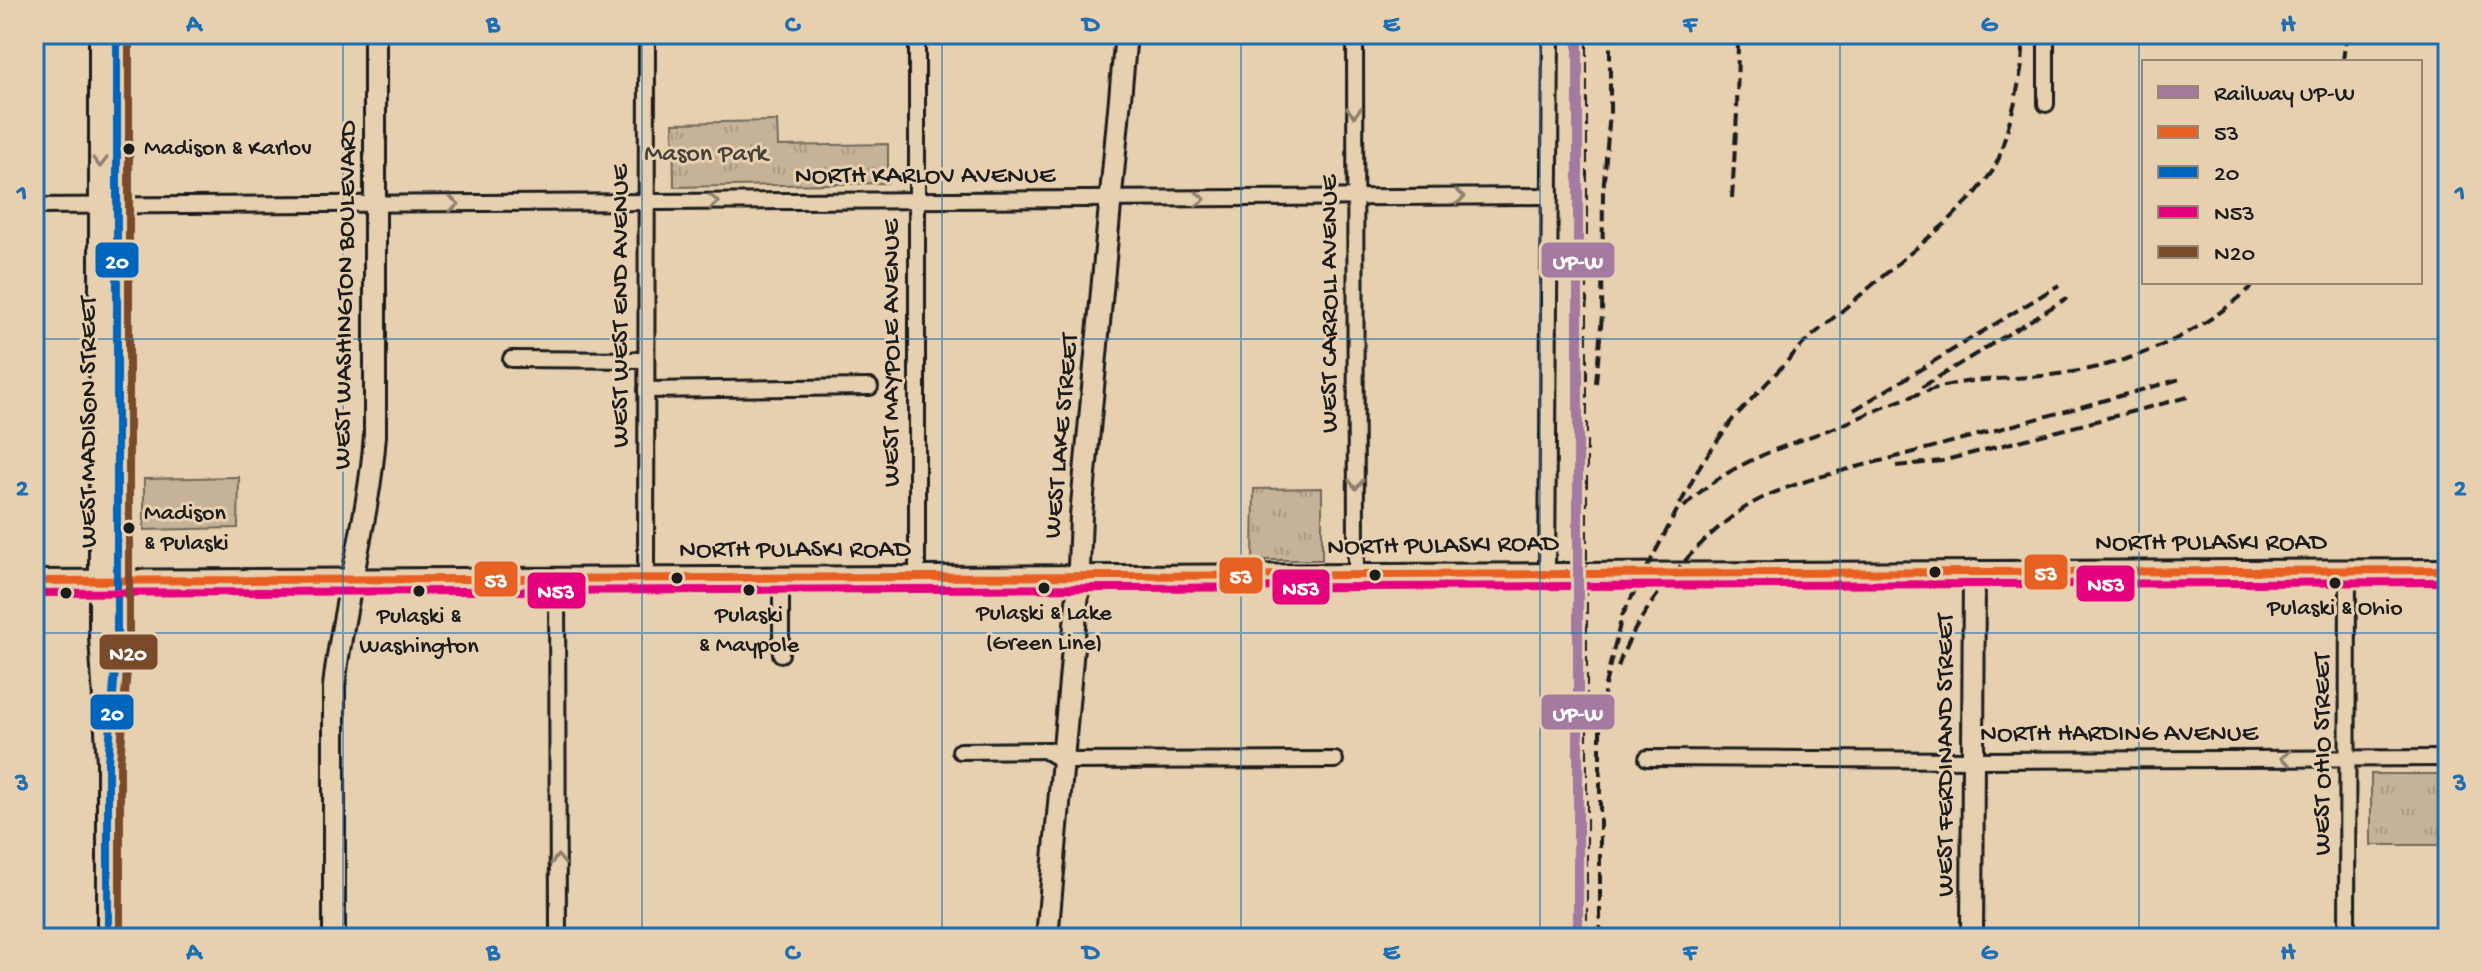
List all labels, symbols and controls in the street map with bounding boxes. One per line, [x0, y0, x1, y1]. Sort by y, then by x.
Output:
text: A [185, 11, 203, 42]
text: B [485, 11, 501, 42]
text: C [785, 11, 802, 42]
text: D [1081, 11, 1101, 42]
text: E [1383, 11, 1401, 42]
text: F [1682, 11, 1698, 42]
text: G [1981, 11, 1999, 42]
text: H [2281, 11, 2297, 42]
legend [2142, 60, 2422, 284]
text: Railway UP-W [2214, 81, 2355, 110]
one-way arrow [1345, 106, 1363, 119]
street label: WEST WASHINGTON BOULEVARD [328, 120, 366, 470]
text: 53 [2214, 121, 2239, 150]
place label: Madison & Karlov [144, 135, 312, 164]
park label: Mason Park [644, 140, 770, 171]
marker: Madison & Karlov [121, 141, 137, 157]
one-way arrow [91, 156, 109, 169]
text: 20 [2214, 161, 2239, 190]
street label: NORTH KARLOV AVENUE [795, 162, 1056, 193]
street label: WEST WEST END AVENUE [607, 163, 638, 448]
street label: WEST CARROLL AVENUE [1316, 174, 1347, 433]
text: 1 [16, 180, 27, 211]
text: 1 [2454, 180, 2465, 211]
one-way arrow [1454, 188, 1467, 206]
one-way arrow [1194, 190, 1207, 208]
one-way arrow [708, 193, 721, 211]
one-way arrow [448, 195, 461, 213]
text: N53 [2214, 201, 2255, 230]
street label: WEST MAYPOLE AVENUE [878, 218, 909, 487]
line badge: 20 [94, 241, 140, 279]
line badge: UP-W [1540, 241, 1616, 279]
text: N20 [2214, 241, 2255, 270]
text: 20 [105, 251, 129, 277]
text: UP-W [1553, 251, 1604, 277]
street label: WEST MADISON STREET [75, 295, 106, 548]
street label: WEST LAKE STREET [1039, 331, 1088, 540]
text: 2 [16, 475, 29, 506]
text: 2 [2454, 475, 2467, 506]
one-way arrow [1347, 478, 1365, 491]
place label: Madison & Pulaski [144, 500, 229, 559]
marker: Madison & Pulaski [121, 520, 137, 536]
street label: NORTH PULASKI ROAD [1327, 529, 1559, 565]
street label: NORTH PULASKI ROAD [2095, 529, 2327, 560]
street label: NORTH PULASKI ROAD [679, 536, 911, 567]
line badge: 53 [2023, 553, 2069, 591]
line badge: 53 [1218, 556, 1264, 595]
line badge: 53 [473, 560, 519, 598]
text: 53 [2035, 563, 2058, 589]
unlabelled marker [1927, 564, 1943, 580]
line badge: N53 [2075, 564, 2136, 603]
text: 53 [1230, 566, 1253, 592]
unlabelled marker [1367, 567, 1383, 583]
line badge: N53 [1271, 568, 1331, 606]
text: 53 [485, 570, 508, 596]
unlabelled marker [669, 570, 685, 586]
line badge: N53 [526, 571, 587, 610]
text: N53 [2087, 574, 2125, 600]
marker: Pulaski & Ohio [2327, 575, 2343, 591]
text: N53 [1282, 578, 1320, 604]
marker: Pulaski & Lake (Green Line) [1036, 580, 1052, 596]
text: N53 [537, 581, 575, 607]
marker: Pulaski & Maypole [741, 582, 757, 598]
marker: Pulaski & Washington [411, 583, 427, 599]
unlabelled marker [58, 585, 74, 601]
place label: Pulaski & Ohio [2266, 595, 2403, 624]
place label: Pulaski & Lake (Green Line) [975, 600, 1112, 659]
place label: Pulaski & Maypole [699, 602, 800, 661]
place label: Pulaski & Washington [359, 603, 479, 662]
street label: WEST FERDINAND STREET [1932, 612, 1963, 897]
line badge: N20 [98, 633, 159, 671]
text: N20 [109, 643, 147, 669]
street label: WEST OHIO STREET [2309, 651, 2340, 856]
line badge: 20 [89, 693, 135, 731]
line badge: UP-W [1540, 693, 1616, 731]
text: 20 [100, 703, 124, 729]
text: UP-W [1553, 703, 1604, 729]
street label: NORTH HARDING AVENUE [1980, 720, 2259, 751]
one-way arrow [2279, 750, 2292, 767]
text: 3 [14, 770, 29, 801]
text: 3 [2452, 770, 2467, 801]
one-way arrow [549, 853, 567, 866]
text: A [185, 939, 203, 970]
text: B [485, 939, 501, 970]
text: C [785, 939, 802, 970]
text: D [1081, 939, 1101, 970]
text: E [1383, 939, 1401, 970]
text: F [1682, 939, 1698, 970]
text: G [1981, 939, 1999, 970]
text: H [2281, 939, 2297, 970]

